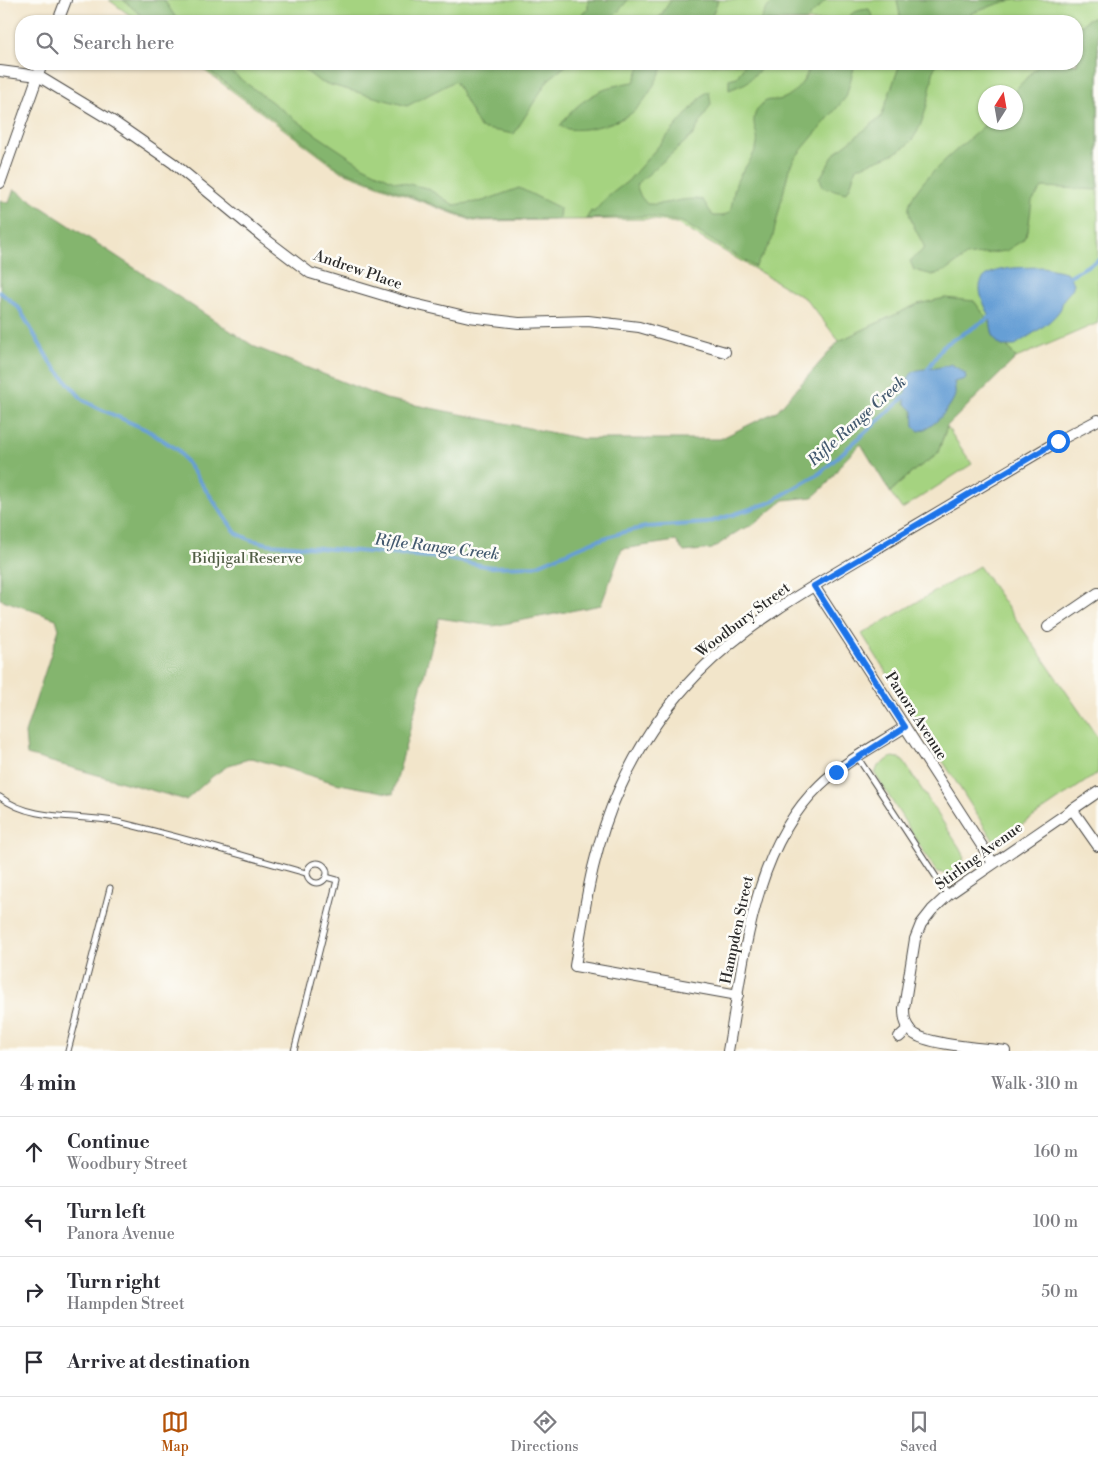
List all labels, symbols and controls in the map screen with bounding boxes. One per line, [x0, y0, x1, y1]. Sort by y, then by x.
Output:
search box [15, 15, 1083, 70]
icon: search [33, 29, 61, 57]
text: Search here [73, 31, 174, 55]
north arrow [978, 85, 1023, 130]
street label: Andrew Place [310, 246, 405, 294]
water label: Rifle Range Creek [803, 372, 910, 471]
route start [1047, 430, 1070, 453]
water label: Rifle Range Creek [373, 529, 500, 565]
park label: Bidjigal Reserve [191, 549, 302, 568]
street label: Woodbury Street [691, 578, 794, 662]
street label: Panora Avenue [881, 668, 951, 764]
route end [825, 761, 848, 784]
street label: Stirling Avenue [931, 818, 1027, 894]
street label: Hampden Street [716, 873, 758, 986]
text: 4 min [20, 1071, 76, 1097]
text: Walk · 310 m [991, 1074, 1078, 1094]
text: Continue [67, 1130, 150, 1154]
icon: ahead [20, 1138, 48, 1166]
text: 160 m [1034, 1142, 1078, 1162]
text: Woodbury Street [67, 1154, 188, 1174]
text: Turn left [67, 1200, 146, 1224]
icon: left [20, 1208, 48, 1236]
text: 100 m [1033, 1212, 1078, 1232]
text: Panora Avenue [67, 1224, 175, 1244]
text: Turn right [67, 1270, 160, 1294]
icon: right [20, 1278, 48, 1306]
text: 50 m [1041, 1282, 1078, 1302]
text: Hampden Street [67, 1294, 185, 1314]
icon: arrive [20, 1348, 48, 1376]
text: Arrive at destination [67, 1350, 250, 1374]
tab: Map [161, 1408, 189, 1456]
tab: Directions [511, 1408, 578, 1456]
tab: Saved [900, 1408, 937, 1456]

